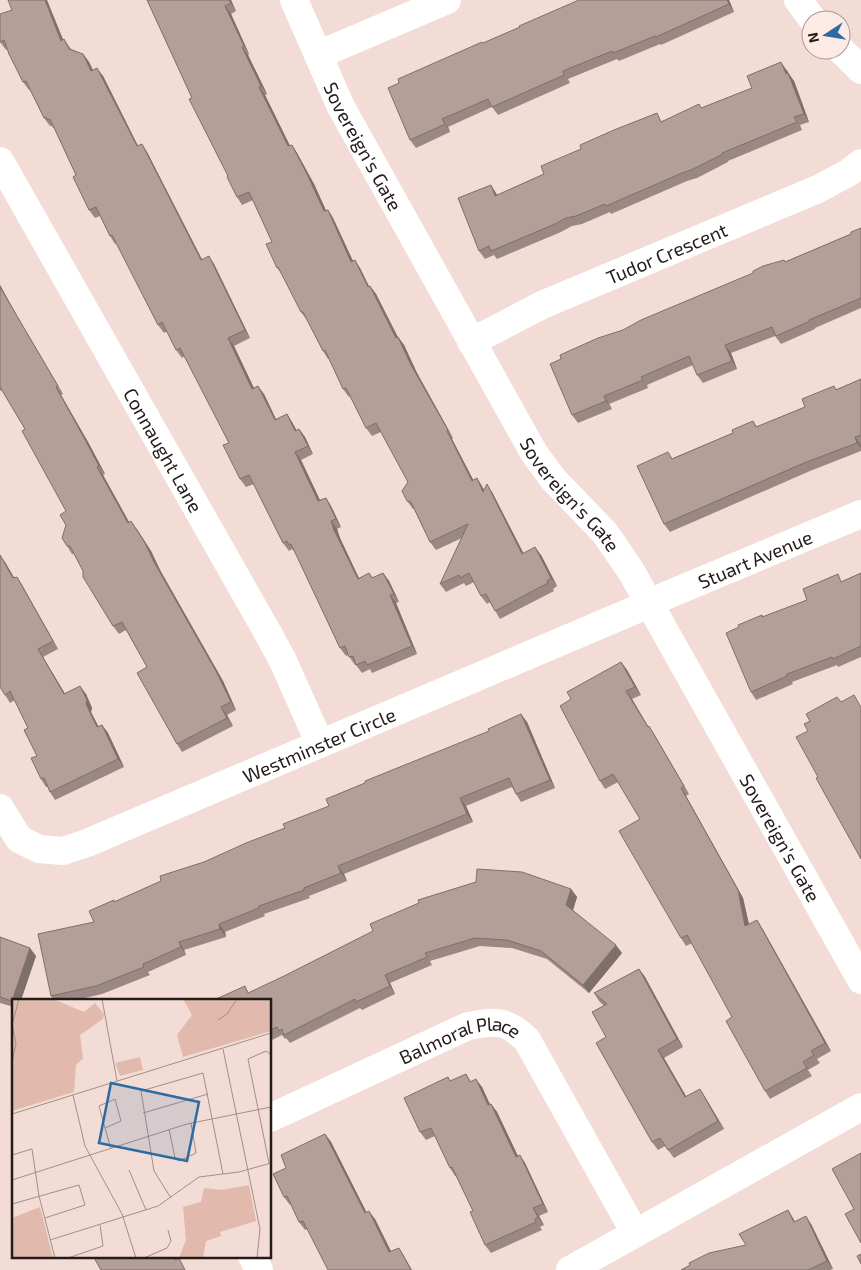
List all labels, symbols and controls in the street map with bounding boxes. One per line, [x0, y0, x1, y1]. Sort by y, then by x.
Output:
north arrow [801, 10, 851, 60]
text: N [803, 31, 822, 45]
street label: Sovereign's Gate [320, 78, 408, 214]
street label: Tudor Crescent [602, 217, 730, 288]
street label: Connaught Lane [119, 383, 208, 516]
street label: Sovereign's Gate [516, 433, 625, 555]
street label: Stuart Avenue [694, 524, 815, 592]
street label: Westminster Circle [239, 702, 399, 787]
street label: Sovereign's Gate [736, 770, 826, 905]
inset map [12, 999, 271, 1258]
street label: Balmoral Place [395, 1011, 526, 1068]

